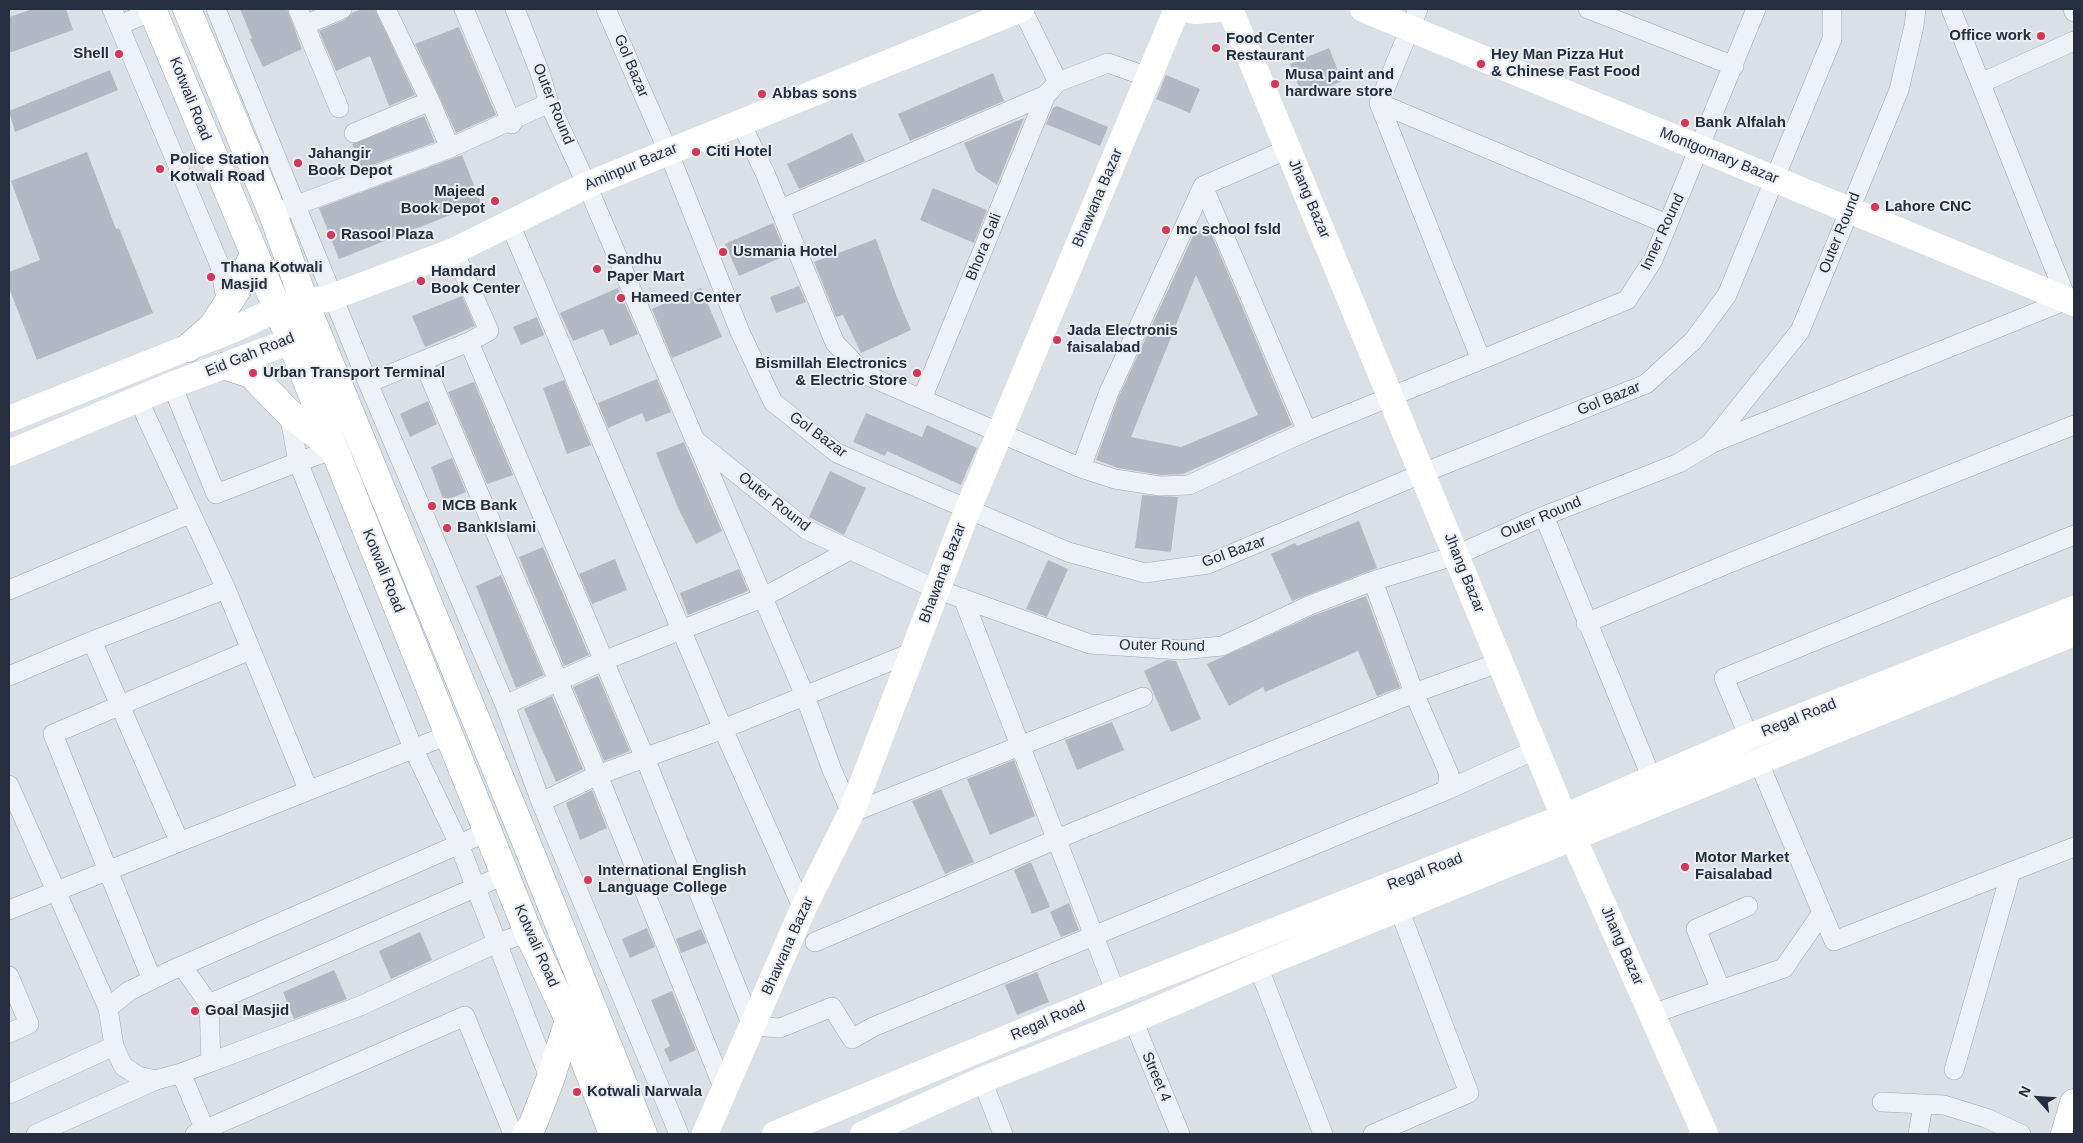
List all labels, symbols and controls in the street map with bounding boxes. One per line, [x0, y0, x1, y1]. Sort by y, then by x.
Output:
place label: Office work [1949, 27, 2031, 45]
place label: Food Center Restaurant [1226, 30, 1314, 65]
marker: Office work [2035, 30, 2047, 42]
street label: Gol Bazar [610, 32, 652, 100]
marker: Food Center Restaurant [1210, 42, 1222, 54]
place label: Shell [73, 45, 109, 63]
place label: Hey Man Pizza Hut & Chinese Fast Food [1491, 46, 1640, 81]
marker: Shell [113, 48, 125, 60]
street label: Kotwali Road [165, 55, 215, 143]
marker: Hey Man Pizza Hut & Chinese Fast Food [1475, 58, 1487, 70]
street label: Outer Round [529, 61, 577, 147]
place label: Musa paint and hardware store [1285, 66, 1394, 101]
marker: Musa paint and hardware store [1269, 78, 1281, 90]
place label: Abbas sons [772, 85, 857, 103]
marker: Abbas sons [756, 88, 768, 100]
place label: Bank Alfalah [1695, 114, 1786, 132]
marker: Bank Alfalah [1679, 117, 1691, 129]
street label: Montgomary Bazar [1657, 124, 1781, 188]
street label: Aminpur Bazar [582, 139, 680, 195]
place label: Citi Hotel [706, 143, 772, 161]
place label: Jahangir Book Depot [308, 145, 392, 180]
marker: Citi Hotel [690, 146, 702, 158]
street label: Bhawana Bazar [1069, 146, 1127, 250]
place label: Police Station Kotwali Road [170, 151, 269, 186]
marker: Jahangir Book Depot [292, 157, 304, 169]
street label: Jhang Bazar [1284, 157, 1334, 241]
marker: Police Station Kotwali Road [154, 163, 166, 175]
place label: Majeed Book Depot [401, 183, 485, 218]
street label: Outer Round [1816, 190, 1864, 276]
street label: Inner Round [1637, 191, 1689, 273]
marker: Majeed Book Depot [489, 195, 501, 207]
place label: Lahore CNC [1885, 198, 1972, 216]
marker: Lahore CNC [1869, 201, 1881, 213]
street label: Bhora Gali [962, 211, 1006, 283]
place label: mc school fsld [1176, 221, 1281, 239]
marker: mc school fsld [1160, 224, 1172, 236]
place label: Rasool Plaza [341, 226, 434, 244]
marker: Rasool Plaza [325, 229, 337, 241]
place label: Usmania Hotel [733, 243, 837, 261]
marker: Usmania Hotel [717, 246, 729, 258]
place label: Sandhu Paper Mart [607, 251, 685, 286]
place label: Thana Kotwali Masjid [221, 259, 323, 294]
place label: Hamdard Book Center [431, 263, 520, 298]
marker: Sandhu Paper Mart [591, 263, 603, 275]
marker: Thana Kotwali Masjid [205, 271, 217, 283]
marker: Hamdard Book Center [415, 275, 427, 287]
place label: Hameed Center [631, 289, 741, 307]
marker: Hameed Center [615, 292, 627, 304]
place label: Jada Electronis faisalabad [1067, 322, 1178, 357]
street label: Eid Gah Road [203, 329, 297, 381]
marker: Jada Electronis faisalabad [1051, 334, 1063, 346]
place label: Bismillah Electronics & Electric Store [755, 355, 907, 390]
place label: Urban Transport Terminal [263, 364, 445, 382]
marker: Urban Transport Terminal [247, 367, 259, 379]
marker: Bismillah Electronics & Electric Store [911, 367, 923, 379]
street label: Gol Bazar [1575, 378, 1643, 420]
street label: Gol Bazar [786, 408, 850, 462]
street label: Outer Round [735, 468, 813, 536]
street label: Outer Round [1498, 493, 1584, 543]
place label: MCB Bank [442, 497, 517, 515]
marker: MCB Bank [426, 500, 438, 512]
place label: BankIslami [457, 519, 536, 537]
street label: Bhawana Bazar [916, 520, 970, 626]
marker: BankIslami [441, 522, 453, 534]
street label: Kotwali Road [358, 527, 408, 615]
street label: Jhang Bazar [1440, 531, 1488, 615]
street label: Gol Bazar [1200, 532, 1268, 572]
street label: Outer Round [1119, 636, 1205, 656]
street label: Regal Road [1759, 695, 1839, 741]
street label: Regal Road [1385, 849, 1465, 895]
place label: Motor Market Faisalabad [1695, 849, 1789, 884]
marker: Motor Market Faisalabad [1679, 861, 1691, 873]
place label: International English Language College [598, 862, 746, 897]
marker: International English Language College [582, 874, 594, 886]
street label: Bhawana Bazar [758, 894, 818, 998]
street label: Kotwali Road [510, 902, 562, 990]
street label: Jhang Bazar [1597, 904, 1647, 988]
street label: Regal Road [1008, 997, 1088, 1045]
place label: Goal Masjid [205, 1002, 289, 1020]
marker: Goal Masjid [189, 1005, 201, 1017]
street label: Street 4 [1137, 1049, 1175, 1105]
north arrow [2013, 1073, 2063, 1123]
place label: Kotwali Narwala [587, 1083, 702, 1101]
text: N [2015, 1083, 2034, 1099]
marker: Kotwali Narwala [571, 1086, 583, 1098]

